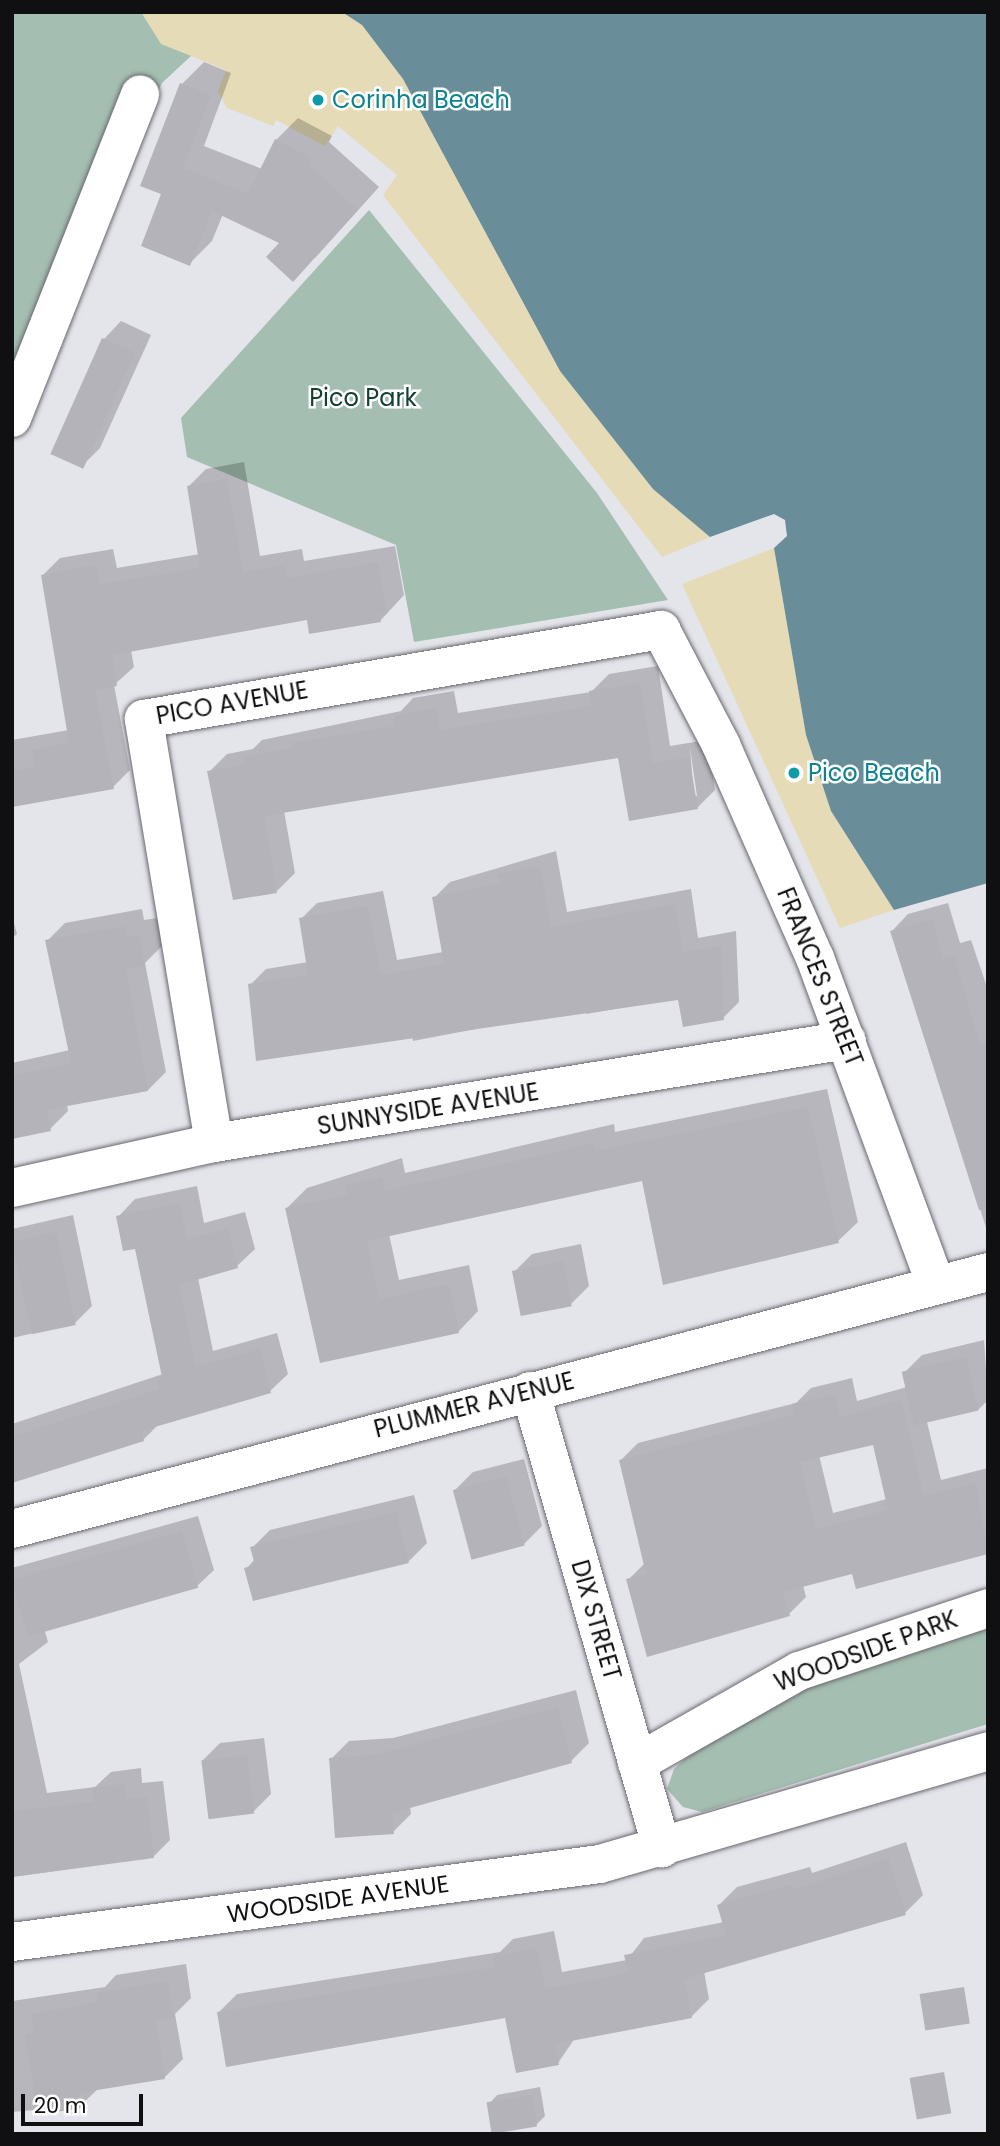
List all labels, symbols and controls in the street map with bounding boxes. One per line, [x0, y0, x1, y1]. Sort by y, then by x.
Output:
place label: Corinha Beach [332, 86, 510, 114]
marker: Corinha Beach [310, 92, 326, 108]
park label: Pico Park [309, 384, 417, 412]
street label: PICO AVENUE [154, 675, 310, 731]
place label: Pico Beach [808, 759, 940, 787]
marker: Pico Beach [786, 765, 802, 781]
street label: FRANCES STREET [771, 883, 869, 1071]
street label: SUNNYSIDE AVENUE [315, 1077, 541, 1141]
street label: PLUMMER AVENUE [371, 1366, 577, 1444]
street label: DIX STREET [565, 1557, 627, 1683]
street label: WOODSIDE PARK [770, 1604, 962, 1698]
street label: WOODSIDE AVENUE [225, 1869, 451, 1929]
scale bar [24, 2080, 147, 2124]
text: 20 m [34, 2091, 87, 2120]

